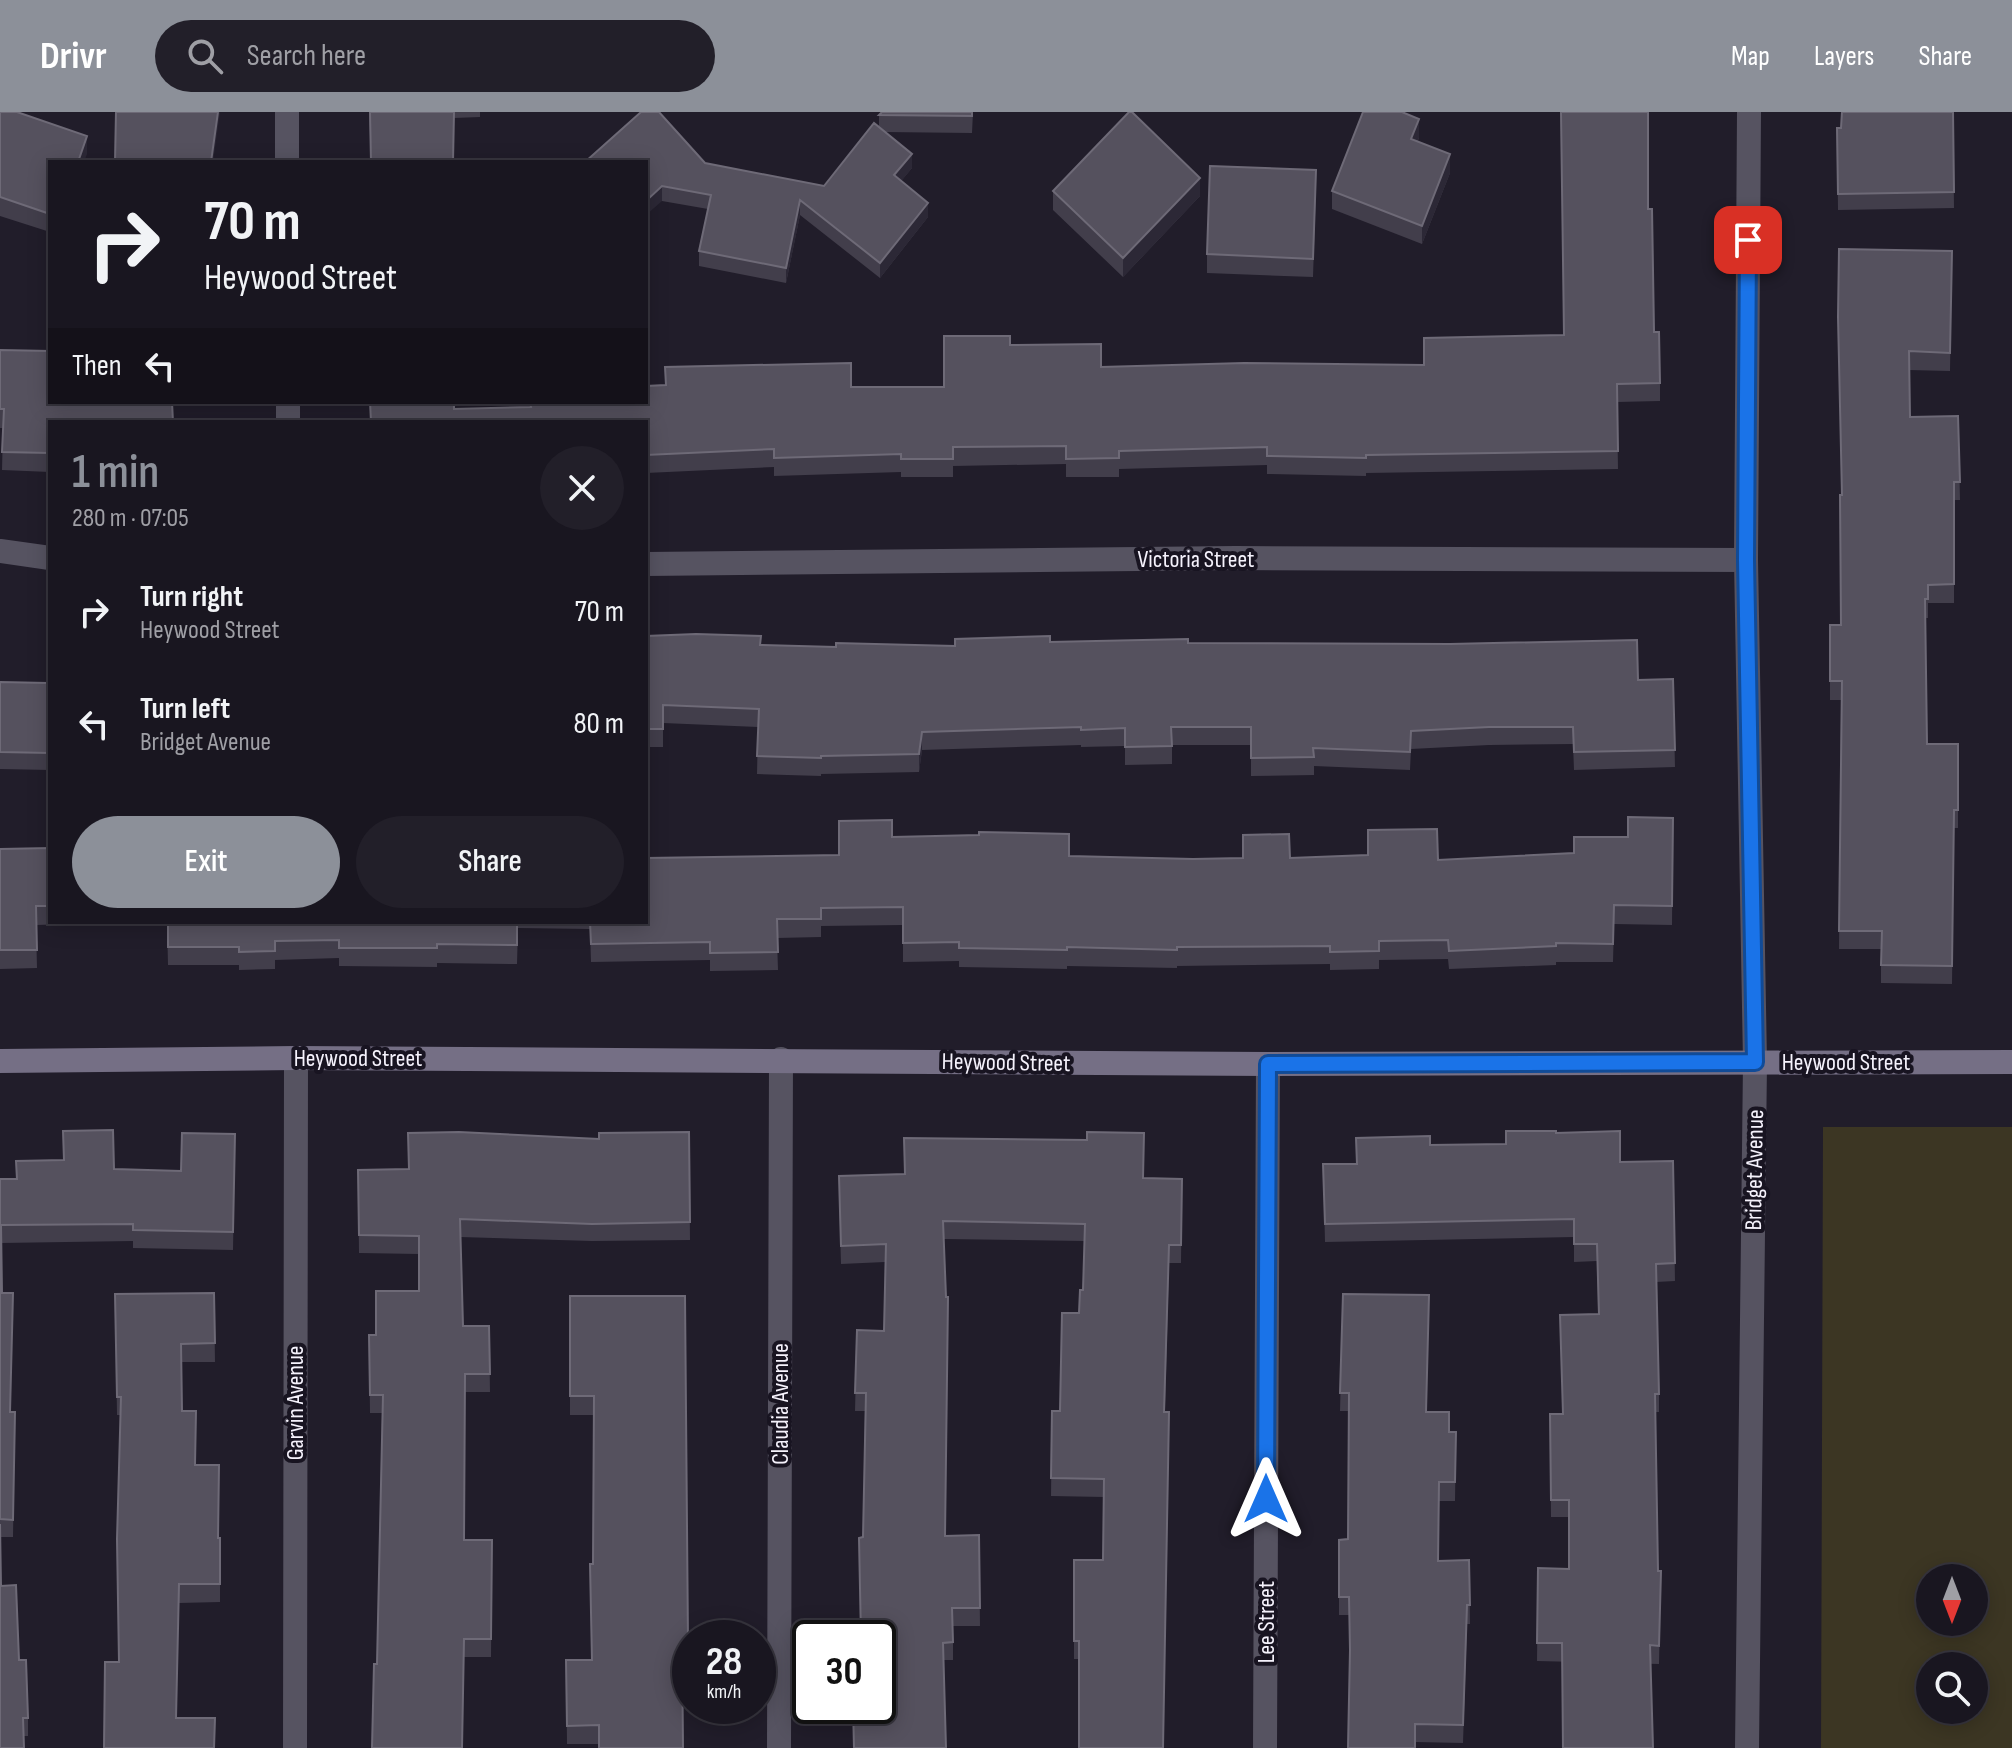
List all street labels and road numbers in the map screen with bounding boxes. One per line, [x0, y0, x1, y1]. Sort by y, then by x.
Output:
street label: Victoria Street [1138, 545, 1254, 574]
street label: Heywood Street [294, 1044, 422, 1073]
street label: Heywood Street [941, 1047, 1071, 1078]
street label: Heywood Street [1782, 1048, 1910, 1077]
street label: Bridget Avenue [1739, 1109, 1770, 1231]
street label: Claudia Avenue [766, 1343, 795, 1465]
street label: Garvin Avenue [281, 1346, 310, 1460]
street label: Lee Street [1252, 1581, 1281, 1663]

